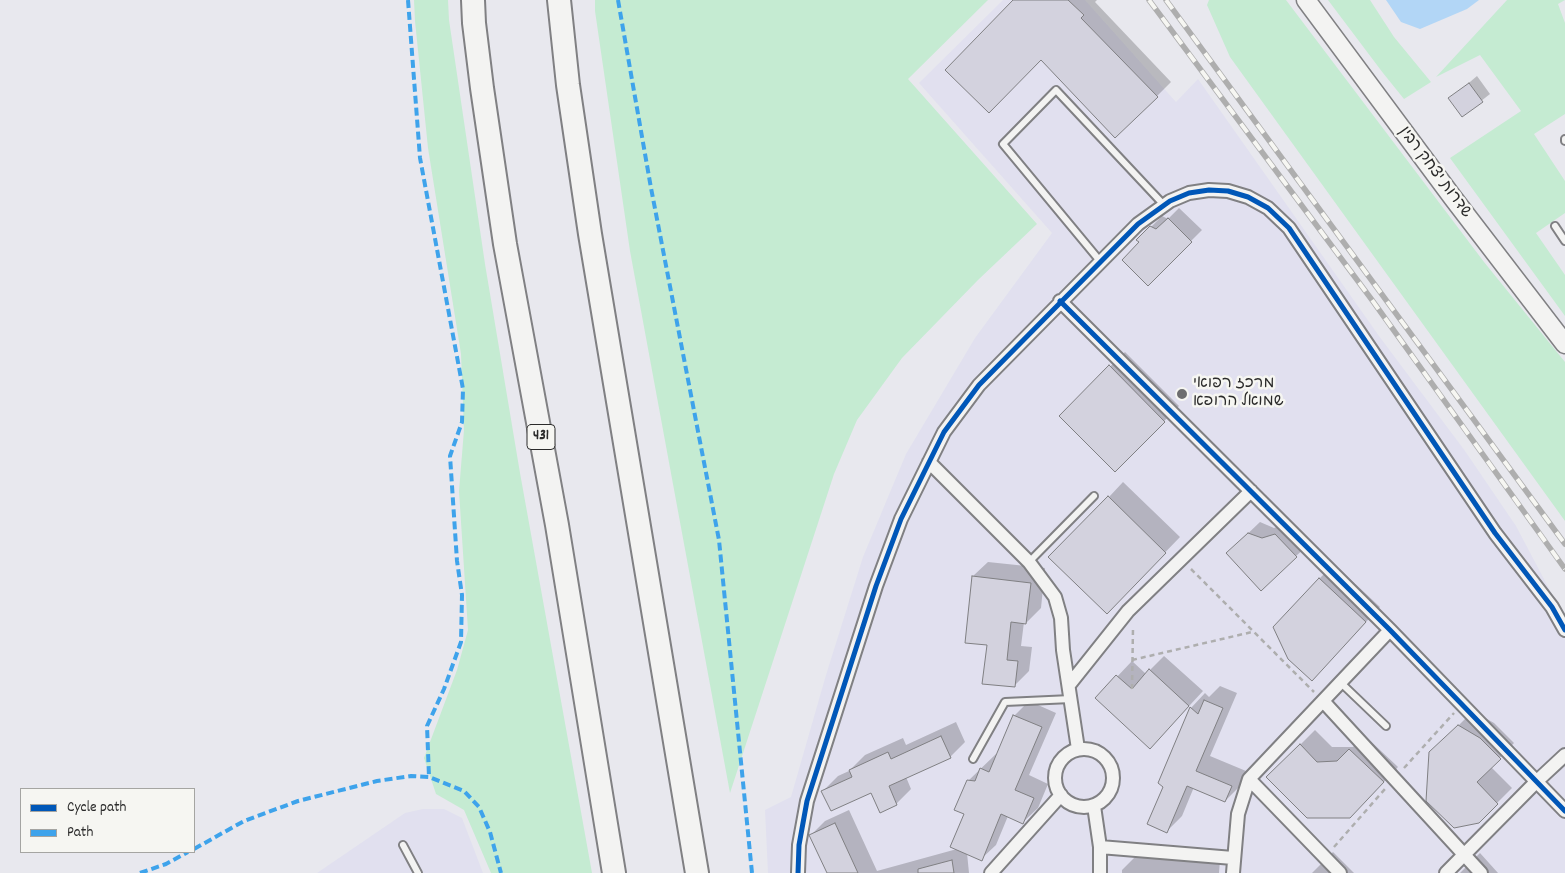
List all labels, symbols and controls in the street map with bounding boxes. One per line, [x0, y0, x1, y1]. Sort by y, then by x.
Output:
street label: שדרות יצחק רבין [1393, 123, 1475, 223]
place label: מרכז רפואי שמואל הרופא [1193, 375, 1283, 413]
marker: מרכז רפואי שמואל הרופא [1175, 387, 1189, 401]
road number: 431 [527, 424, 555, 450]
legend [20, 788, 195, 853]
text: Cycle path [67, 797, 126, 819]
text: Path [67, 822, 93, 844]

